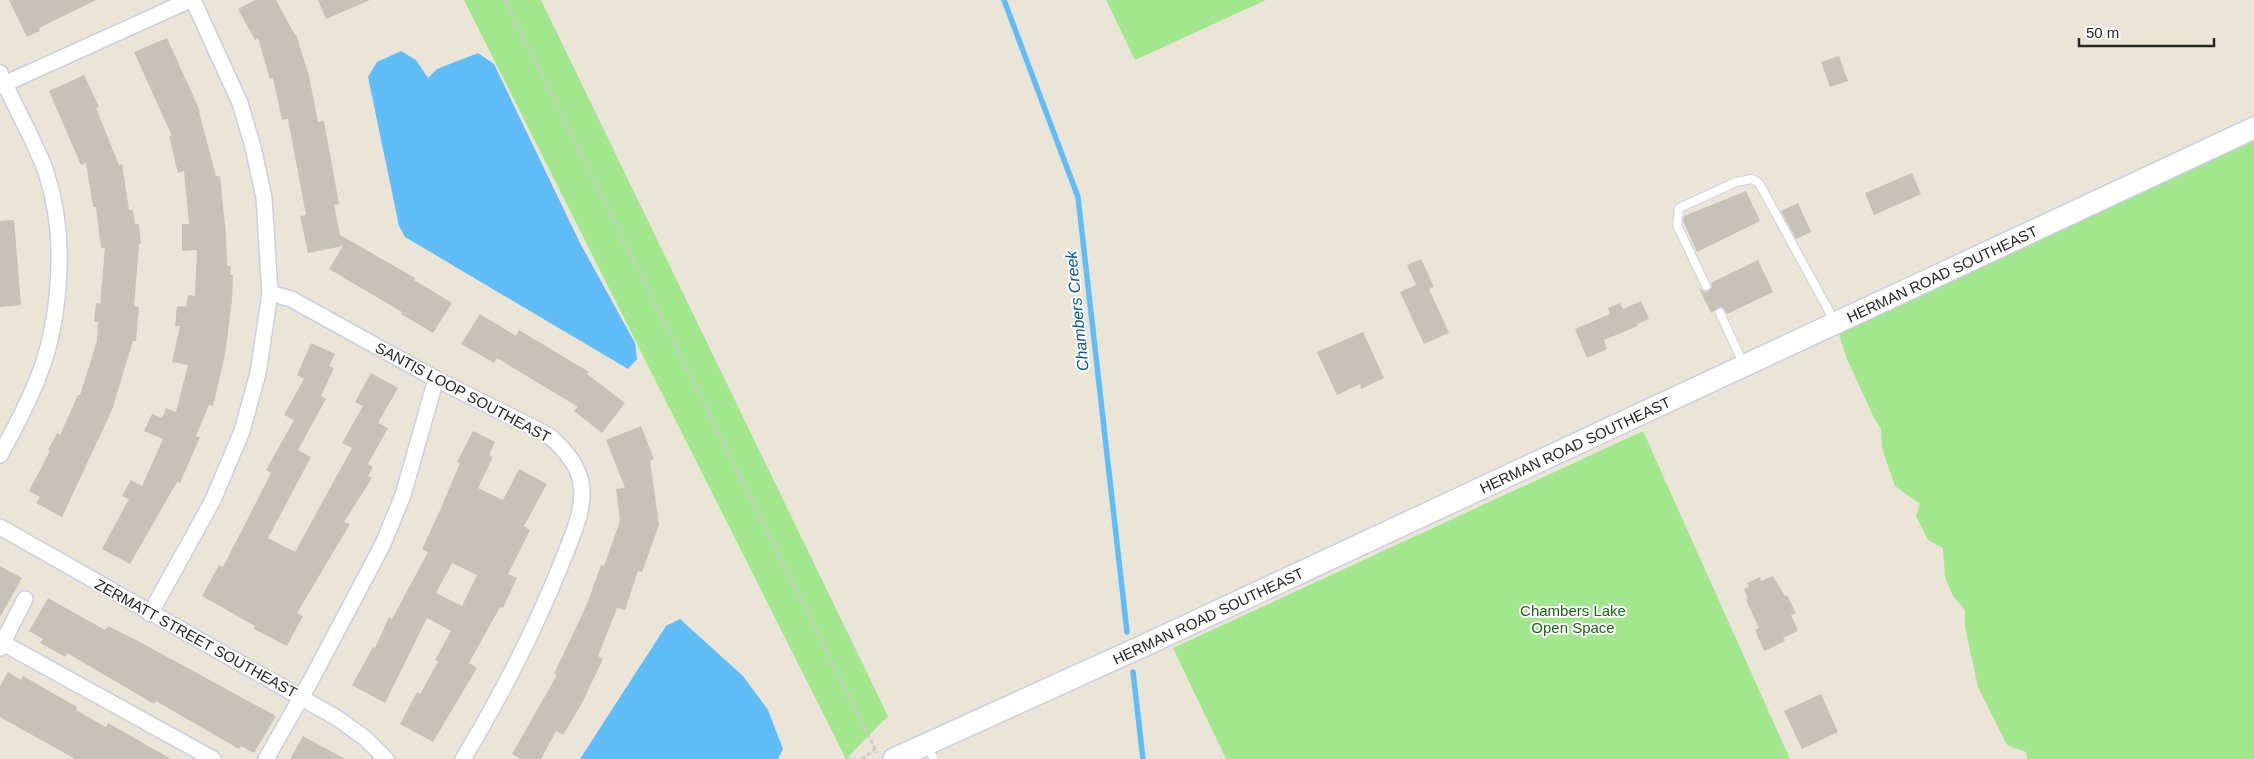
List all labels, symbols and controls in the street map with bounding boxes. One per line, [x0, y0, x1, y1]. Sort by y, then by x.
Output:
scale bar [2079, 15, 2214, 47]
text: 50 m [2086, 24, 2119, 41]
street label: HERMAN ROAD SOUTHEAST [1844, 222, 2040, 326]
water label: Chambers Creek [1062, 249, 1092, 372]
street label: SANTIS LOOP SOUTHEAST [373, 339, 553, 445]
street label: HERMAN ROAD SOUTHEAST [1477, 393, 1673, 497]
street label: HERMAN ROAD SOUTHEAST [1110, 564, 1306, 668]
street label: ZERMATT STREET SOUTHEAST [92, 575, 300, 701]
park label: Chambers Lake Open Space [1520, 602, 1626, 636]

